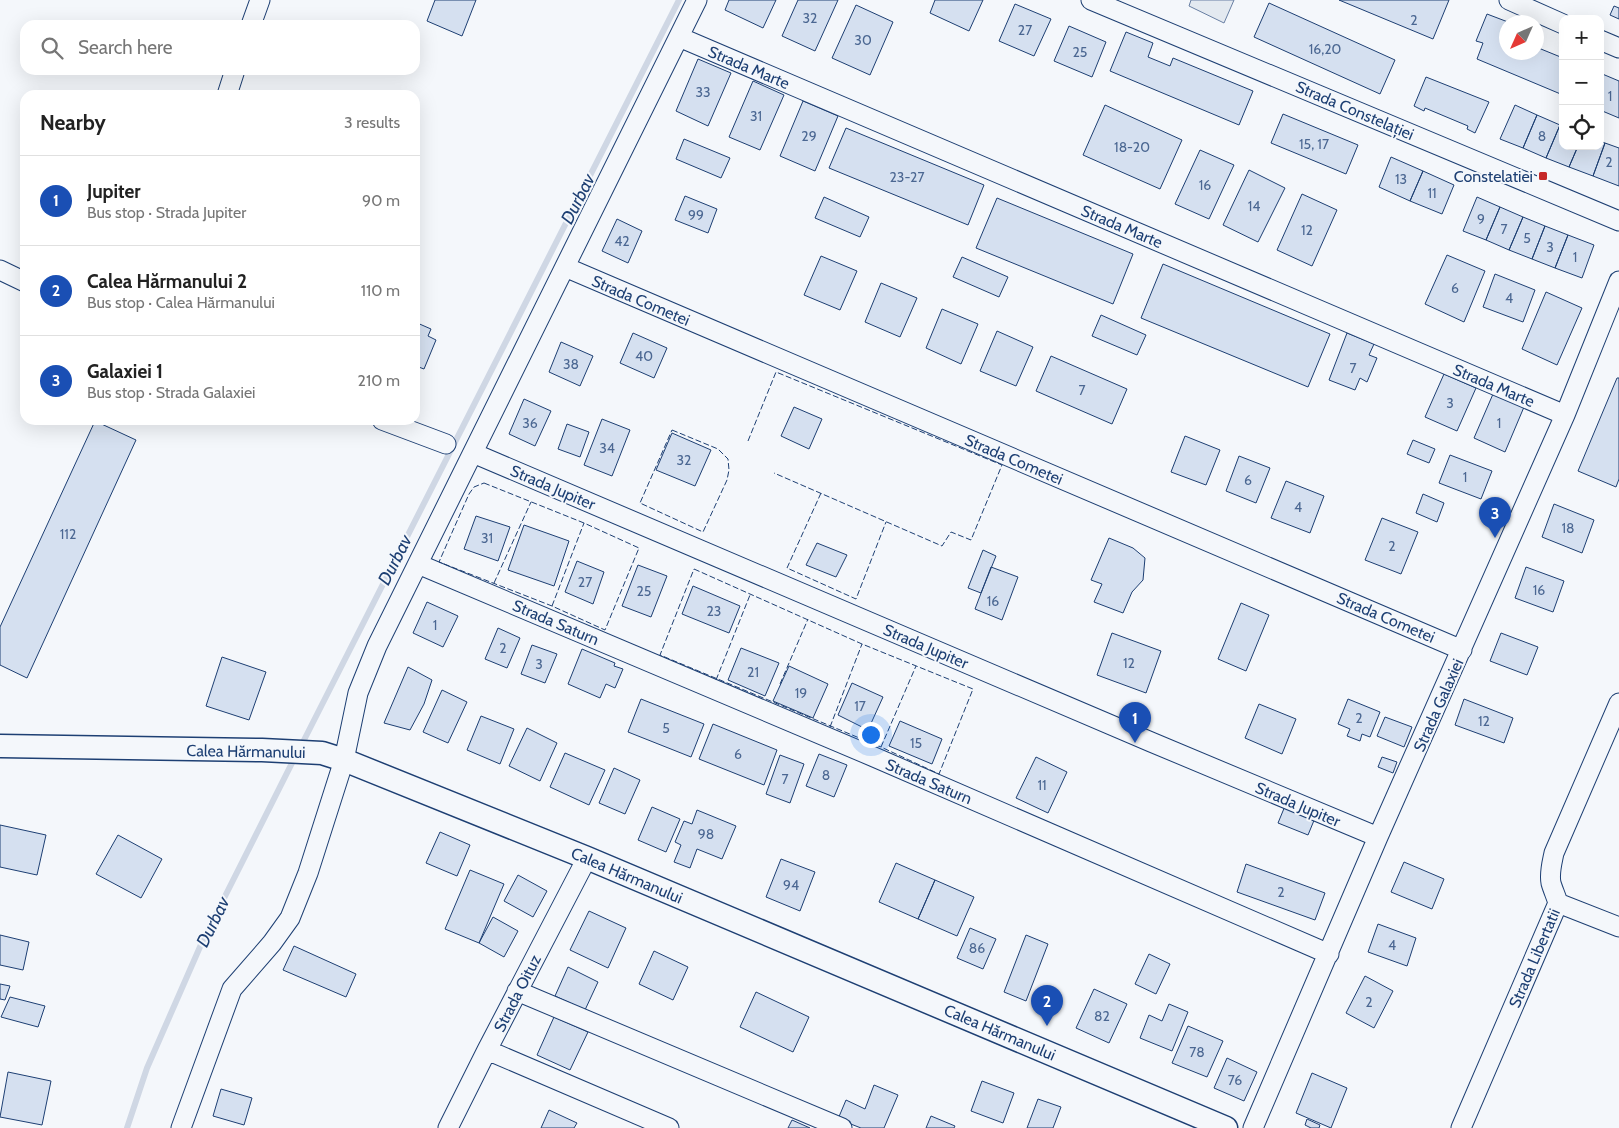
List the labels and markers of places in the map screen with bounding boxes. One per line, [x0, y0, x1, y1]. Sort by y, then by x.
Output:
place label: Constelatiei [1454, 167, 1533, 186]
marker: Constelatiei [1537, 170, 1549, 182]
pin: 3 [1479, 497, 1511, 538]
pin: 1 [1119, 702, 1151, 743]
pin: 2 [1031, 985, 1063, 1026]

